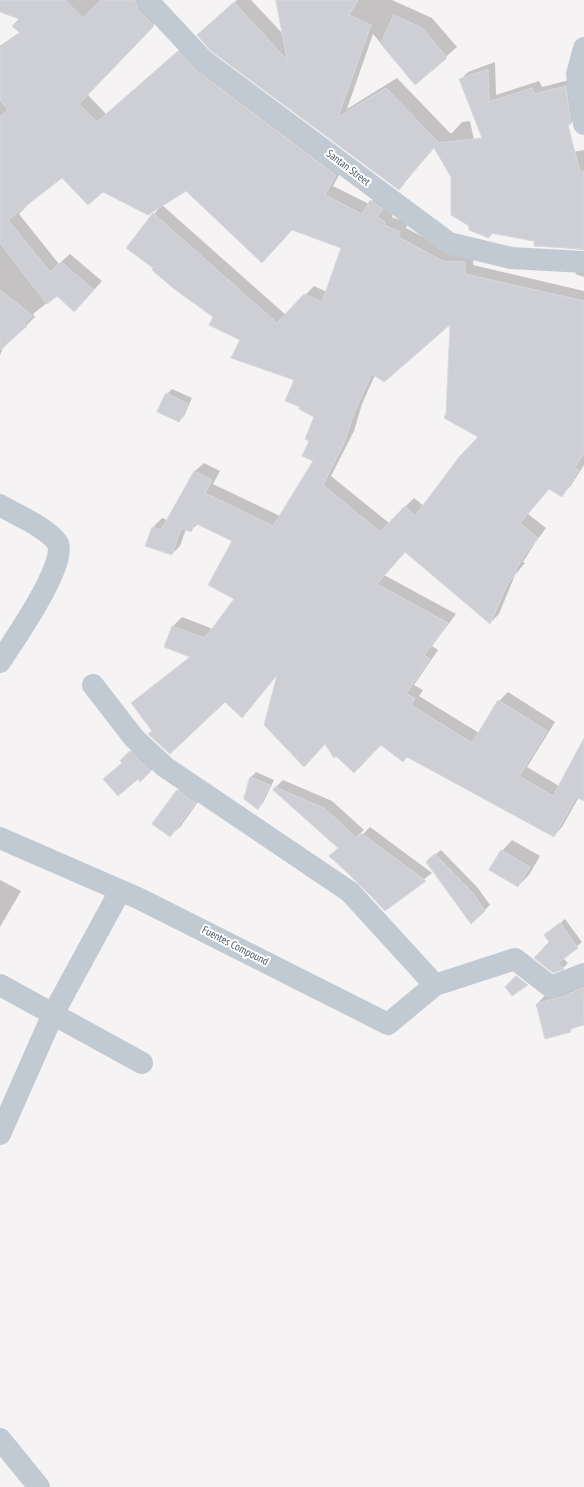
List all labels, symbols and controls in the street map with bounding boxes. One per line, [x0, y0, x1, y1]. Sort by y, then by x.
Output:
street label: Santan Street [324, 147, 372, 189]
street label: Fuentes Compound [200, 924, 270, 968]

